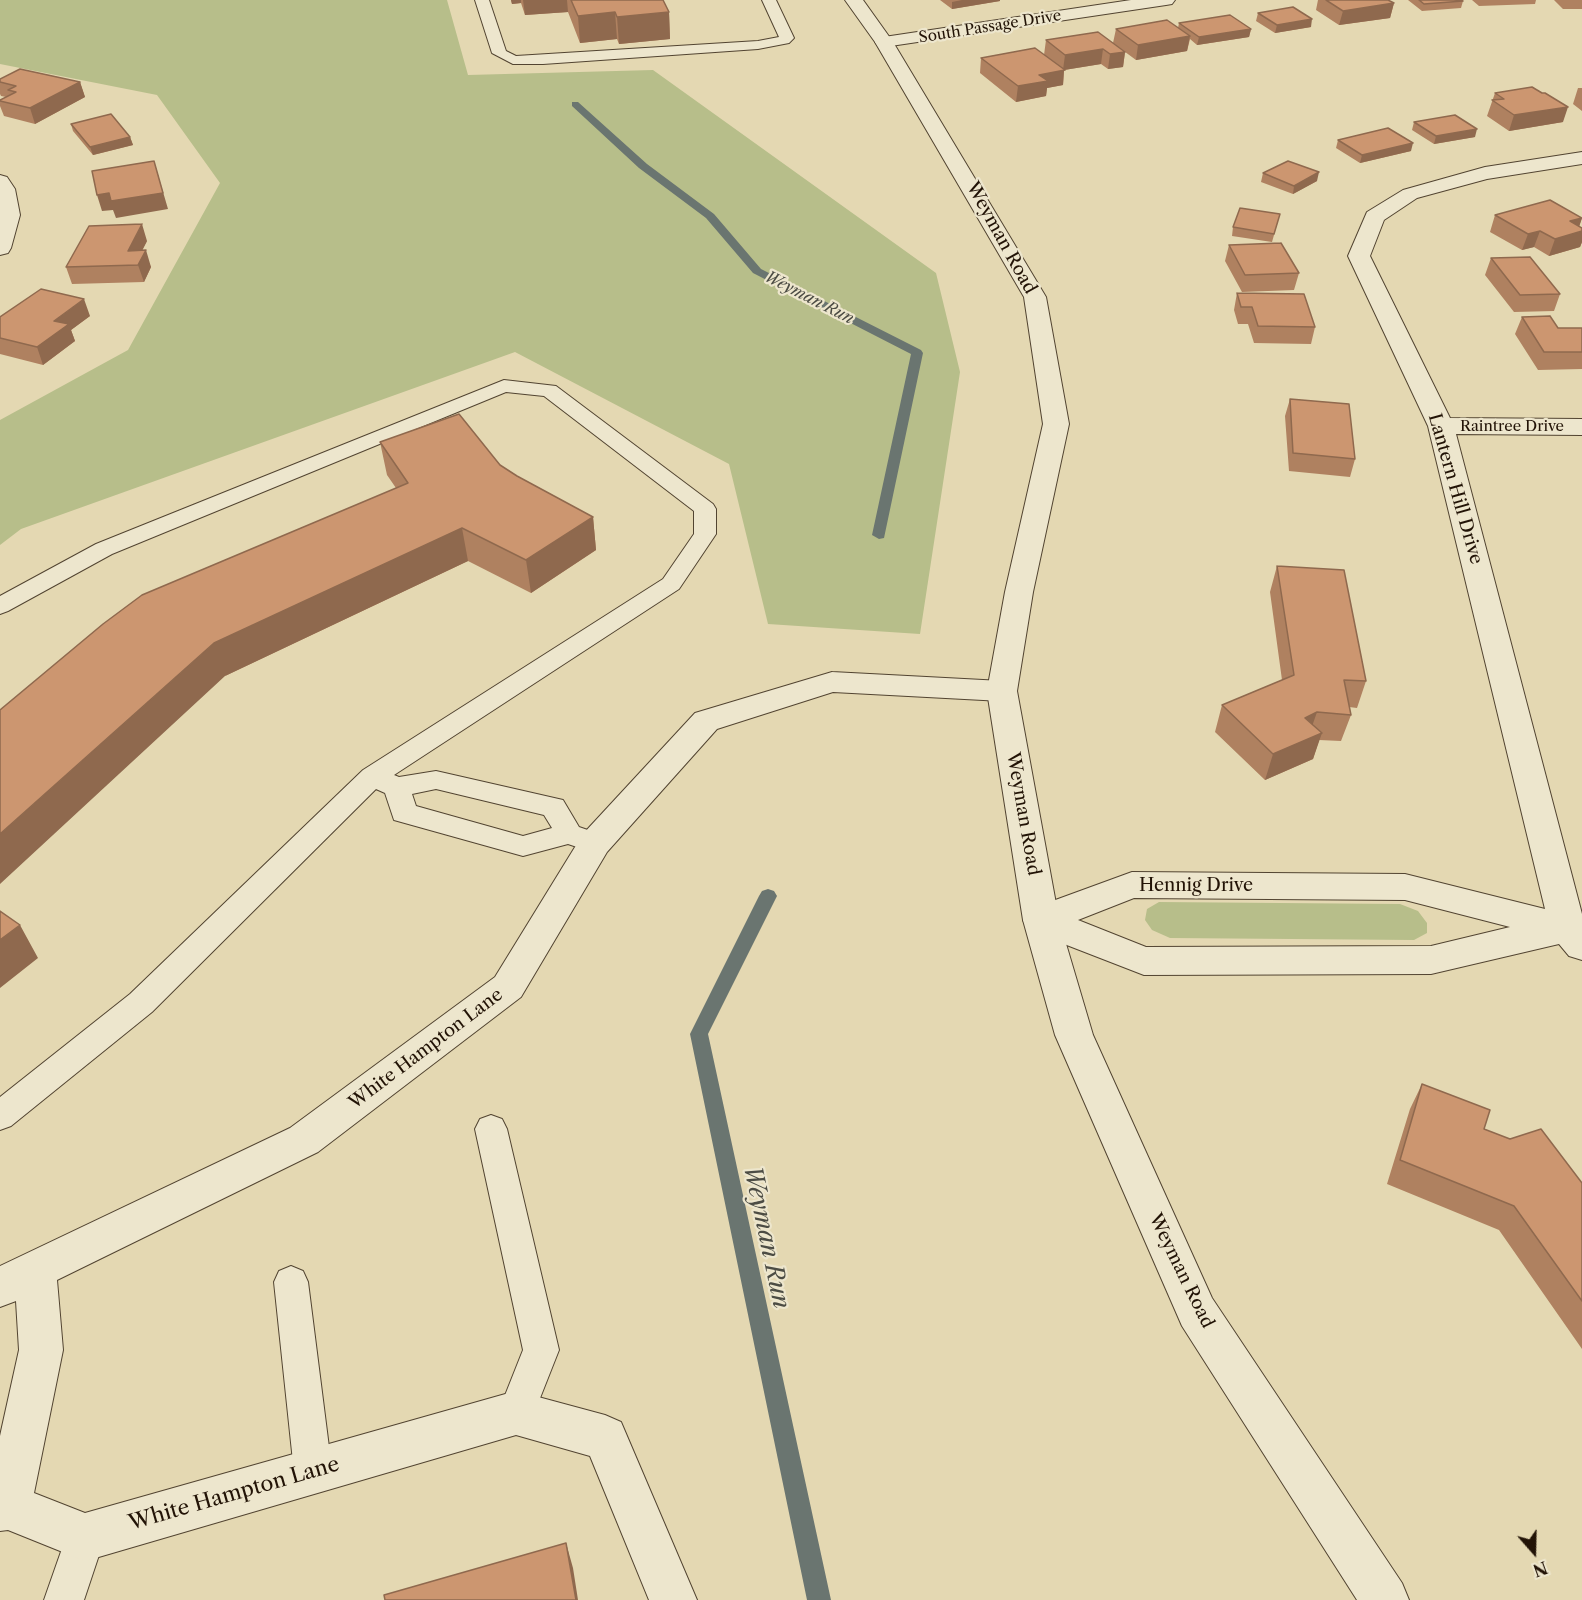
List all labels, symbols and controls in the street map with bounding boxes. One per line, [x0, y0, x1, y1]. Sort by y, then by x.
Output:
street label: South Passage Drive [918, 7, 1062, 47]
street label: Weyman Road [961, 178, 1041, 298]
water label: Weyman Run [761, 267, 857, 329]
street label: Lantern Hill Drive [1423, 411, 1487, 567]
street label: Raintree Drive [1460, 418, 1564, 436]
street label: Weyman Road [1002, 751, 1044, 877]
street label: Hennig Drive [1139, 875, 1253, 897]
street label: White Hampton Lane [345, 984, 507, 1114]
water label: Weyman Run [737, 1163, 795, 1311]
street label: Weyman Road [1144, 1210, 1218, 1332]
street label: White Hampton Lane [126, 1452, 342, 1536]
north arrow [1504, 1522, 1564, 1582]
text: N [1530, 1557, 1550, 1581]

